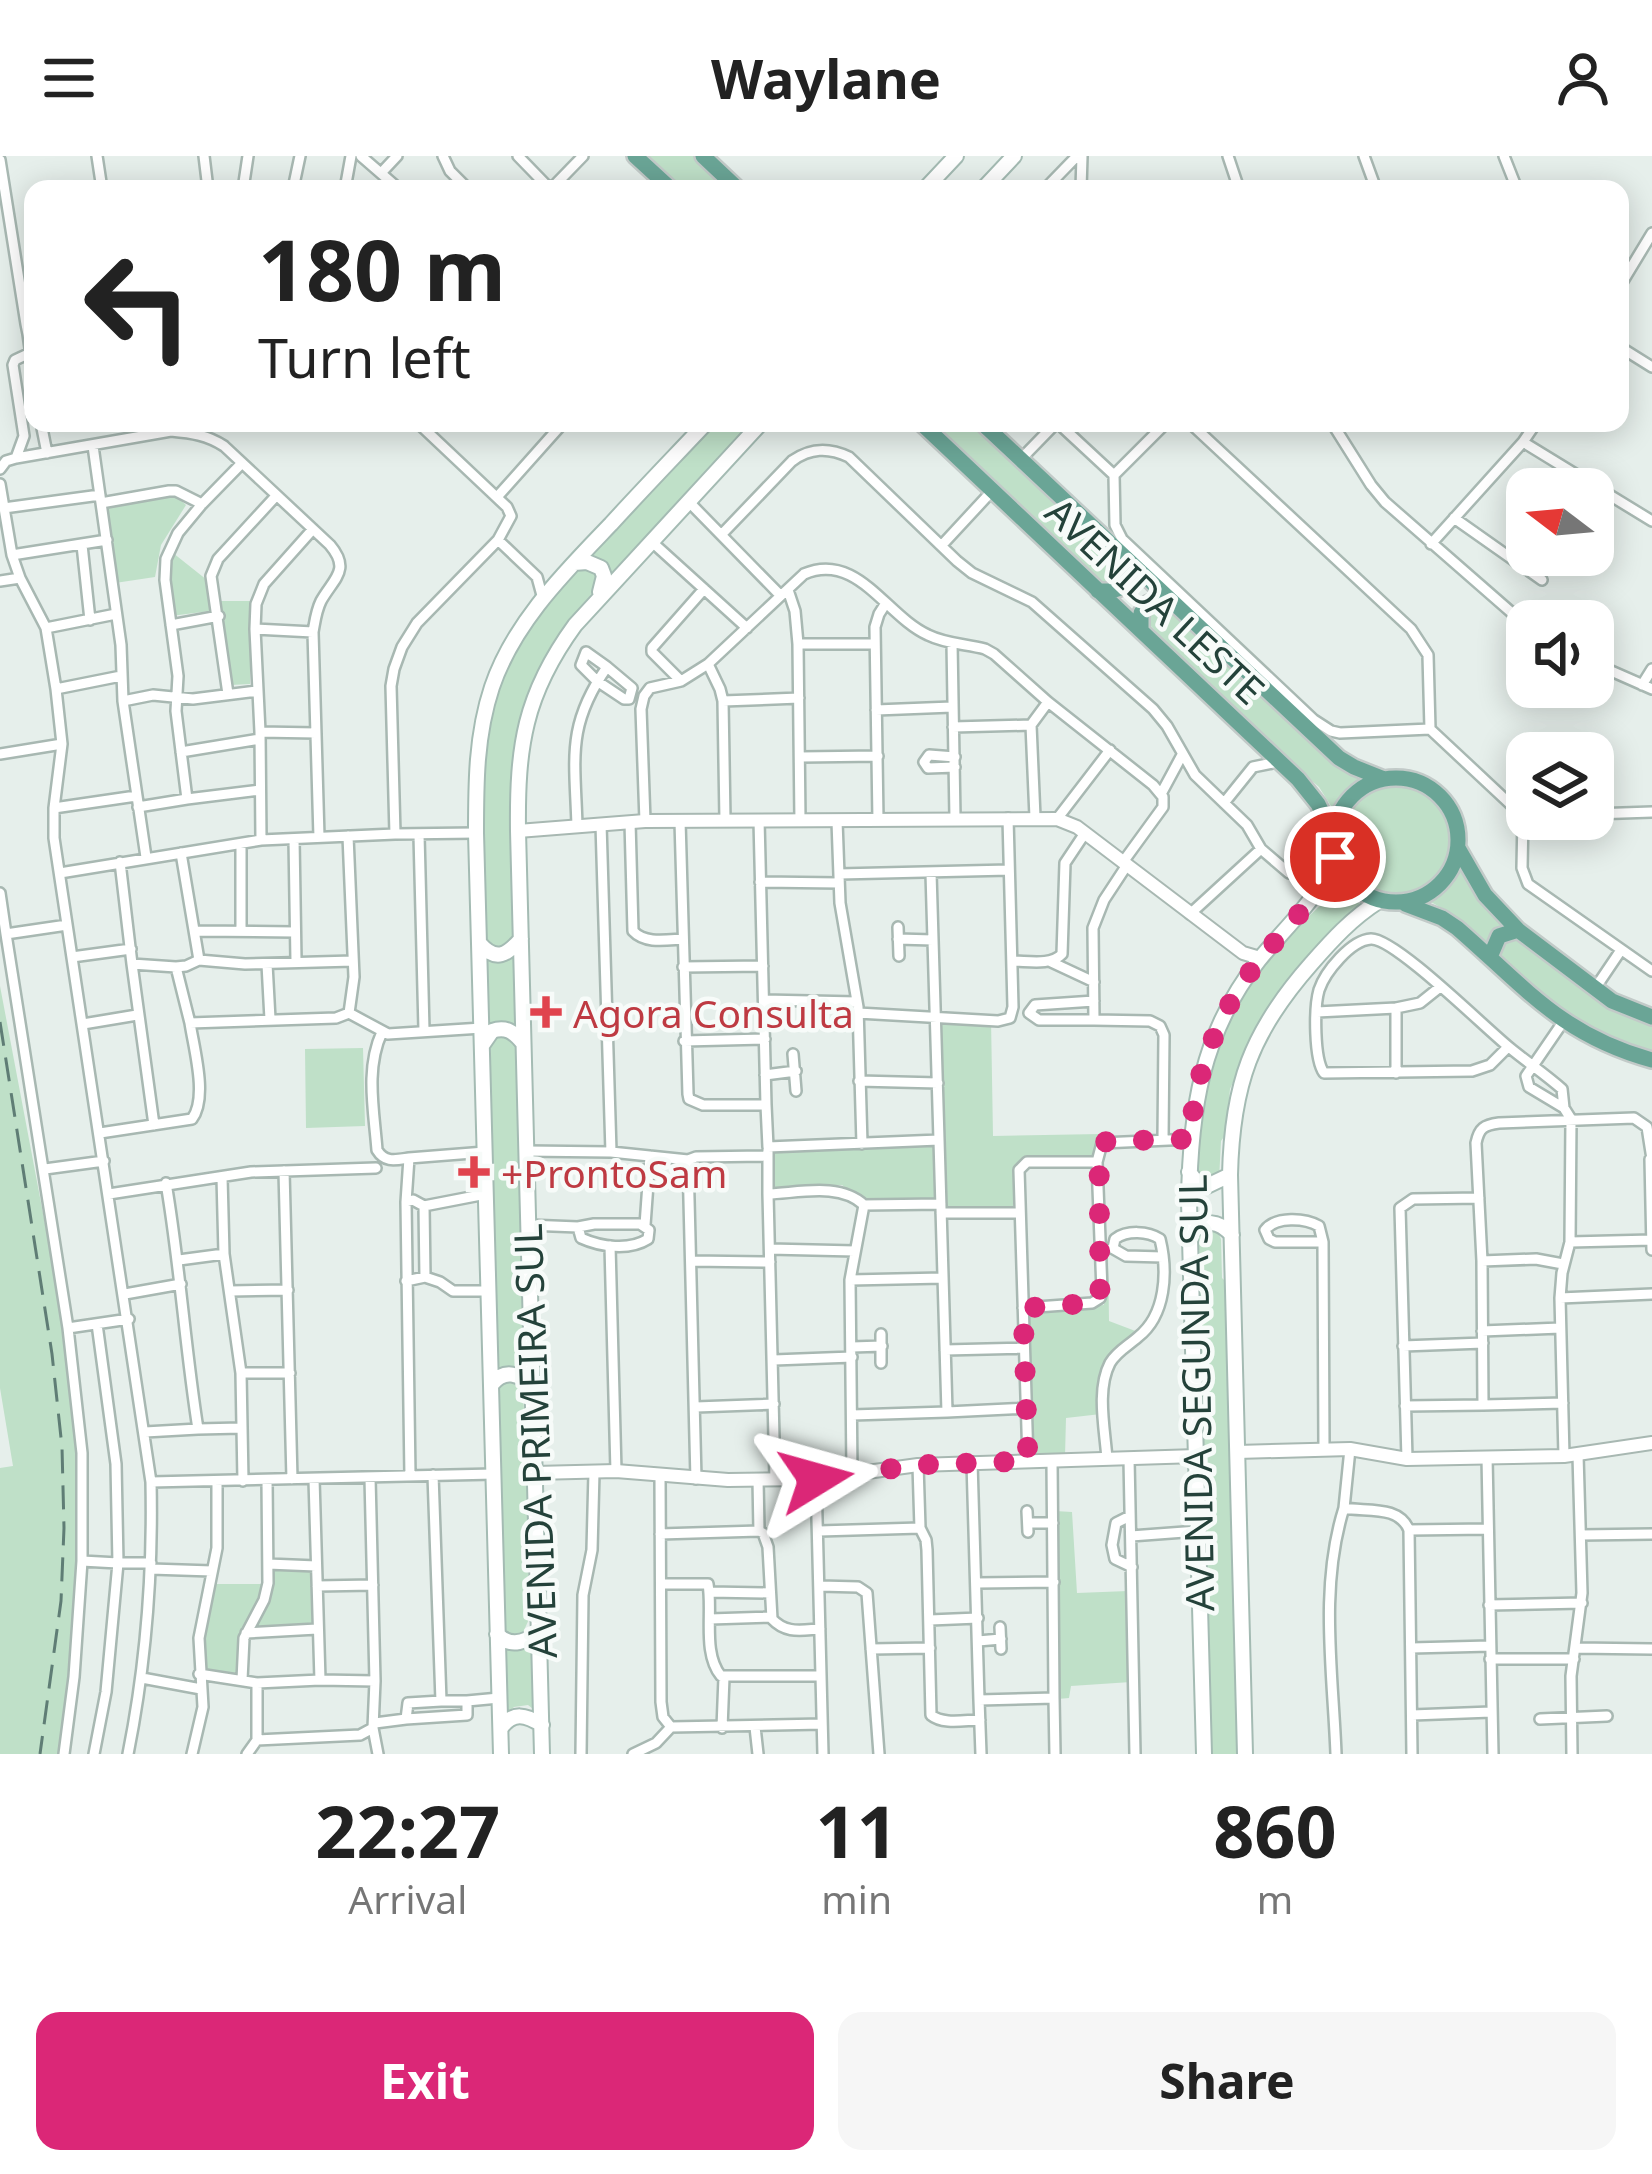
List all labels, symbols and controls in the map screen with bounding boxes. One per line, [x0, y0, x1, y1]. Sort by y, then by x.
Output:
text: Waylane [711, 41, 941, 115]
icon: menu [36, 45, 102, 111]
icon: person [1550, 45, 1616, 111]
text: 180 m [258, 211, 506, 326]
icon: left [60, 228, 216, 384]
text: Turn left [258, 320, 471, 394]
north arrow [1506, 468, 1614, 576]
map controls [1506, 468, 1614, 840]
street label: AVENIDA LESTE [1035, 485, 1277, 715]
button: sound [1506, 600, 1614, 708]
button: layers [1506, 732, 1614, 840]
pin [1284, 806, 1386, 908]
icon: arrive [1302, 824, 1368, 890]
place label: Agora Consulta [573, 986, 854, 1039]
marker: Agora Consulta [530, 996, 562, 1028]
place label: +ProntoSam [501, 1146, 727, 1199]
marker: +ProntoSam [458, 1156, 490, 1188]
street label: AVENIDA SEGUNDA SUL [1165, 1174, 1225, 1612]
street label: AVENIDA PRIMEIRA SUL [500, 1223, 568, 1659]
position arrow [753, 1416, 879, 1542]
text: 22:27 [315, 1781, 500, 1879]
text: 11 [816, 1781, 898, 1879]
text: 860 [1213, 1781, 1337, 1879]
text: Arrival [348, 1872, 467, 1925]
text: min [821, 1872, 892, 1925]
text: m [1257, 1872, 1293, 1925]
button: Exit [36, 2012, 814, 2150]
button: Share [838, 2012, 1616, 2150]

